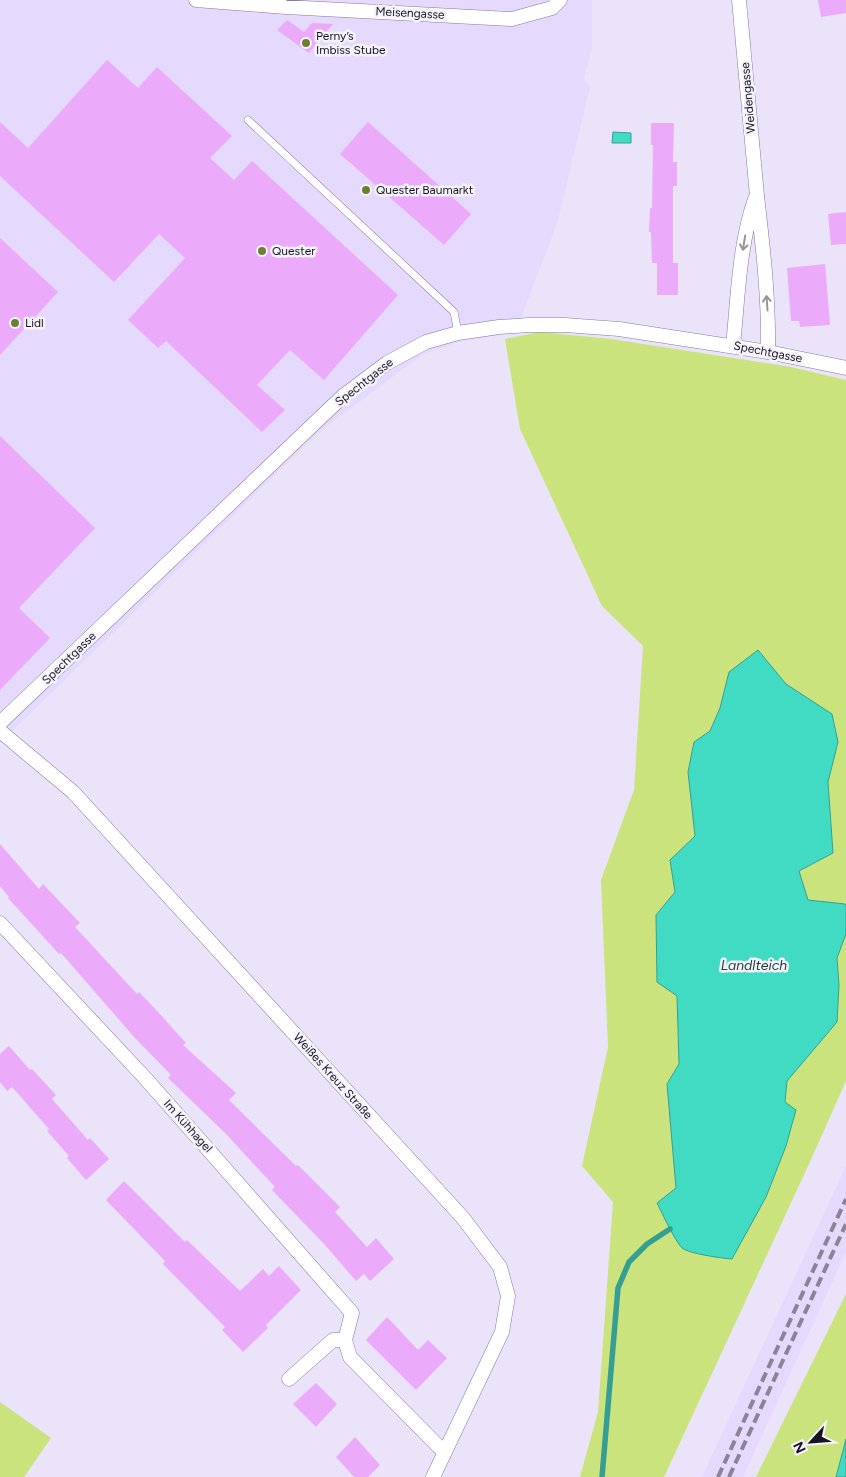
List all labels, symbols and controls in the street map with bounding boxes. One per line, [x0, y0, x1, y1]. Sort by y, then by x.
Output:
street label: Meisengasse [375, 4, 445, 22]
place label: Perny’s Imbiss Stube [316, 29, 386, 57]
marker: Perny’s Imbiss Stube [300, 37, 312, 49]
street label: Weidengasse [738, 61, 758, 134]
place label: Quester Baumarkt [376, 183, 474, 197]
marker: Quester Baumarkt [360, 184, 372, 196]
one-way arrow [739, 234, 749, 250]
place label: Quester [272, 244, 315, 258]
marker: Quester [256, 245, 268, 257]
one-way arrow [762, 295, 771, 311]
place label: Lidl [25, 316, 44, 330]
marker: Lidl [9, 317, 21, 329]
street label: Spechtgasse [732, 338, 804, 366]
street label: Spechtgasse [332, 355, 396, 409]
street label: Spechtgasse [39, 628, 99, 687]
water label: Landlteich [721, 957, 787, 974]
street label: Weißes Kreuz Straße [291, 1030, 376, 1122]
street label: Im Kühhagel [161, 1097, 215, 1155]
north arrow [786, 1417, 836, 1467]
text: N [790, 1439, 810, 1456]

